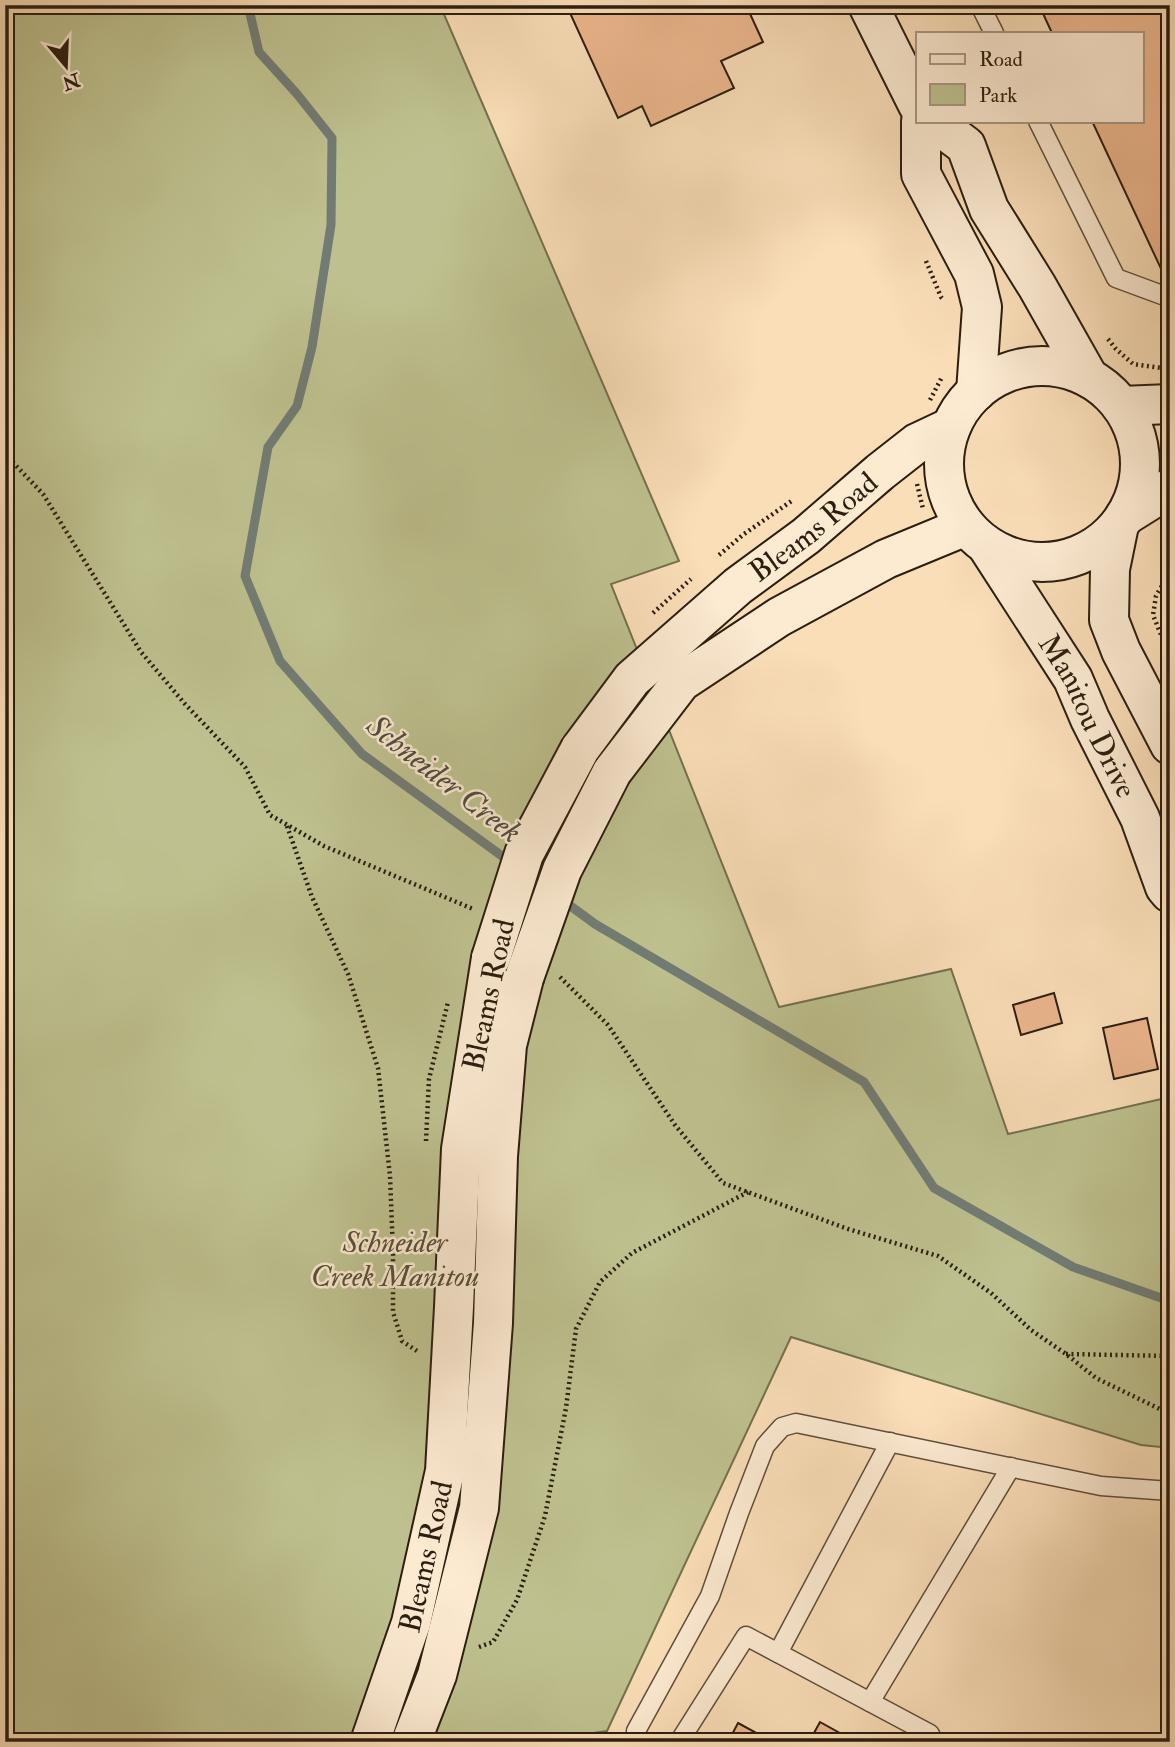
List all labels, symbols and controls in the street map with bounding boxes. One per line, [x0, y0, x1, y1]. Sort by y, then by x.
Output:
north arrow [32, 32, 102, 102]
legend [916, 32, 1144, 122]
text: Road [979, 46, 1024, 73]
text: N [58, 67, 84, 96]
text: Park [979, 82, 1017, 109]
street label: Bleams Road [742, 464, 885, 590]
street label: Manitou Drive [1030, 627, 1145, 804]
water label: Schneider Creek [358, 705, 530, 852]
street label: Bleams Road [455, 915, 523, 1074]
park label: Schneider Creek Manitou [311, 1224, 479, 1295]
street label: Bleams Road [391, 1477, 461, 1636]

